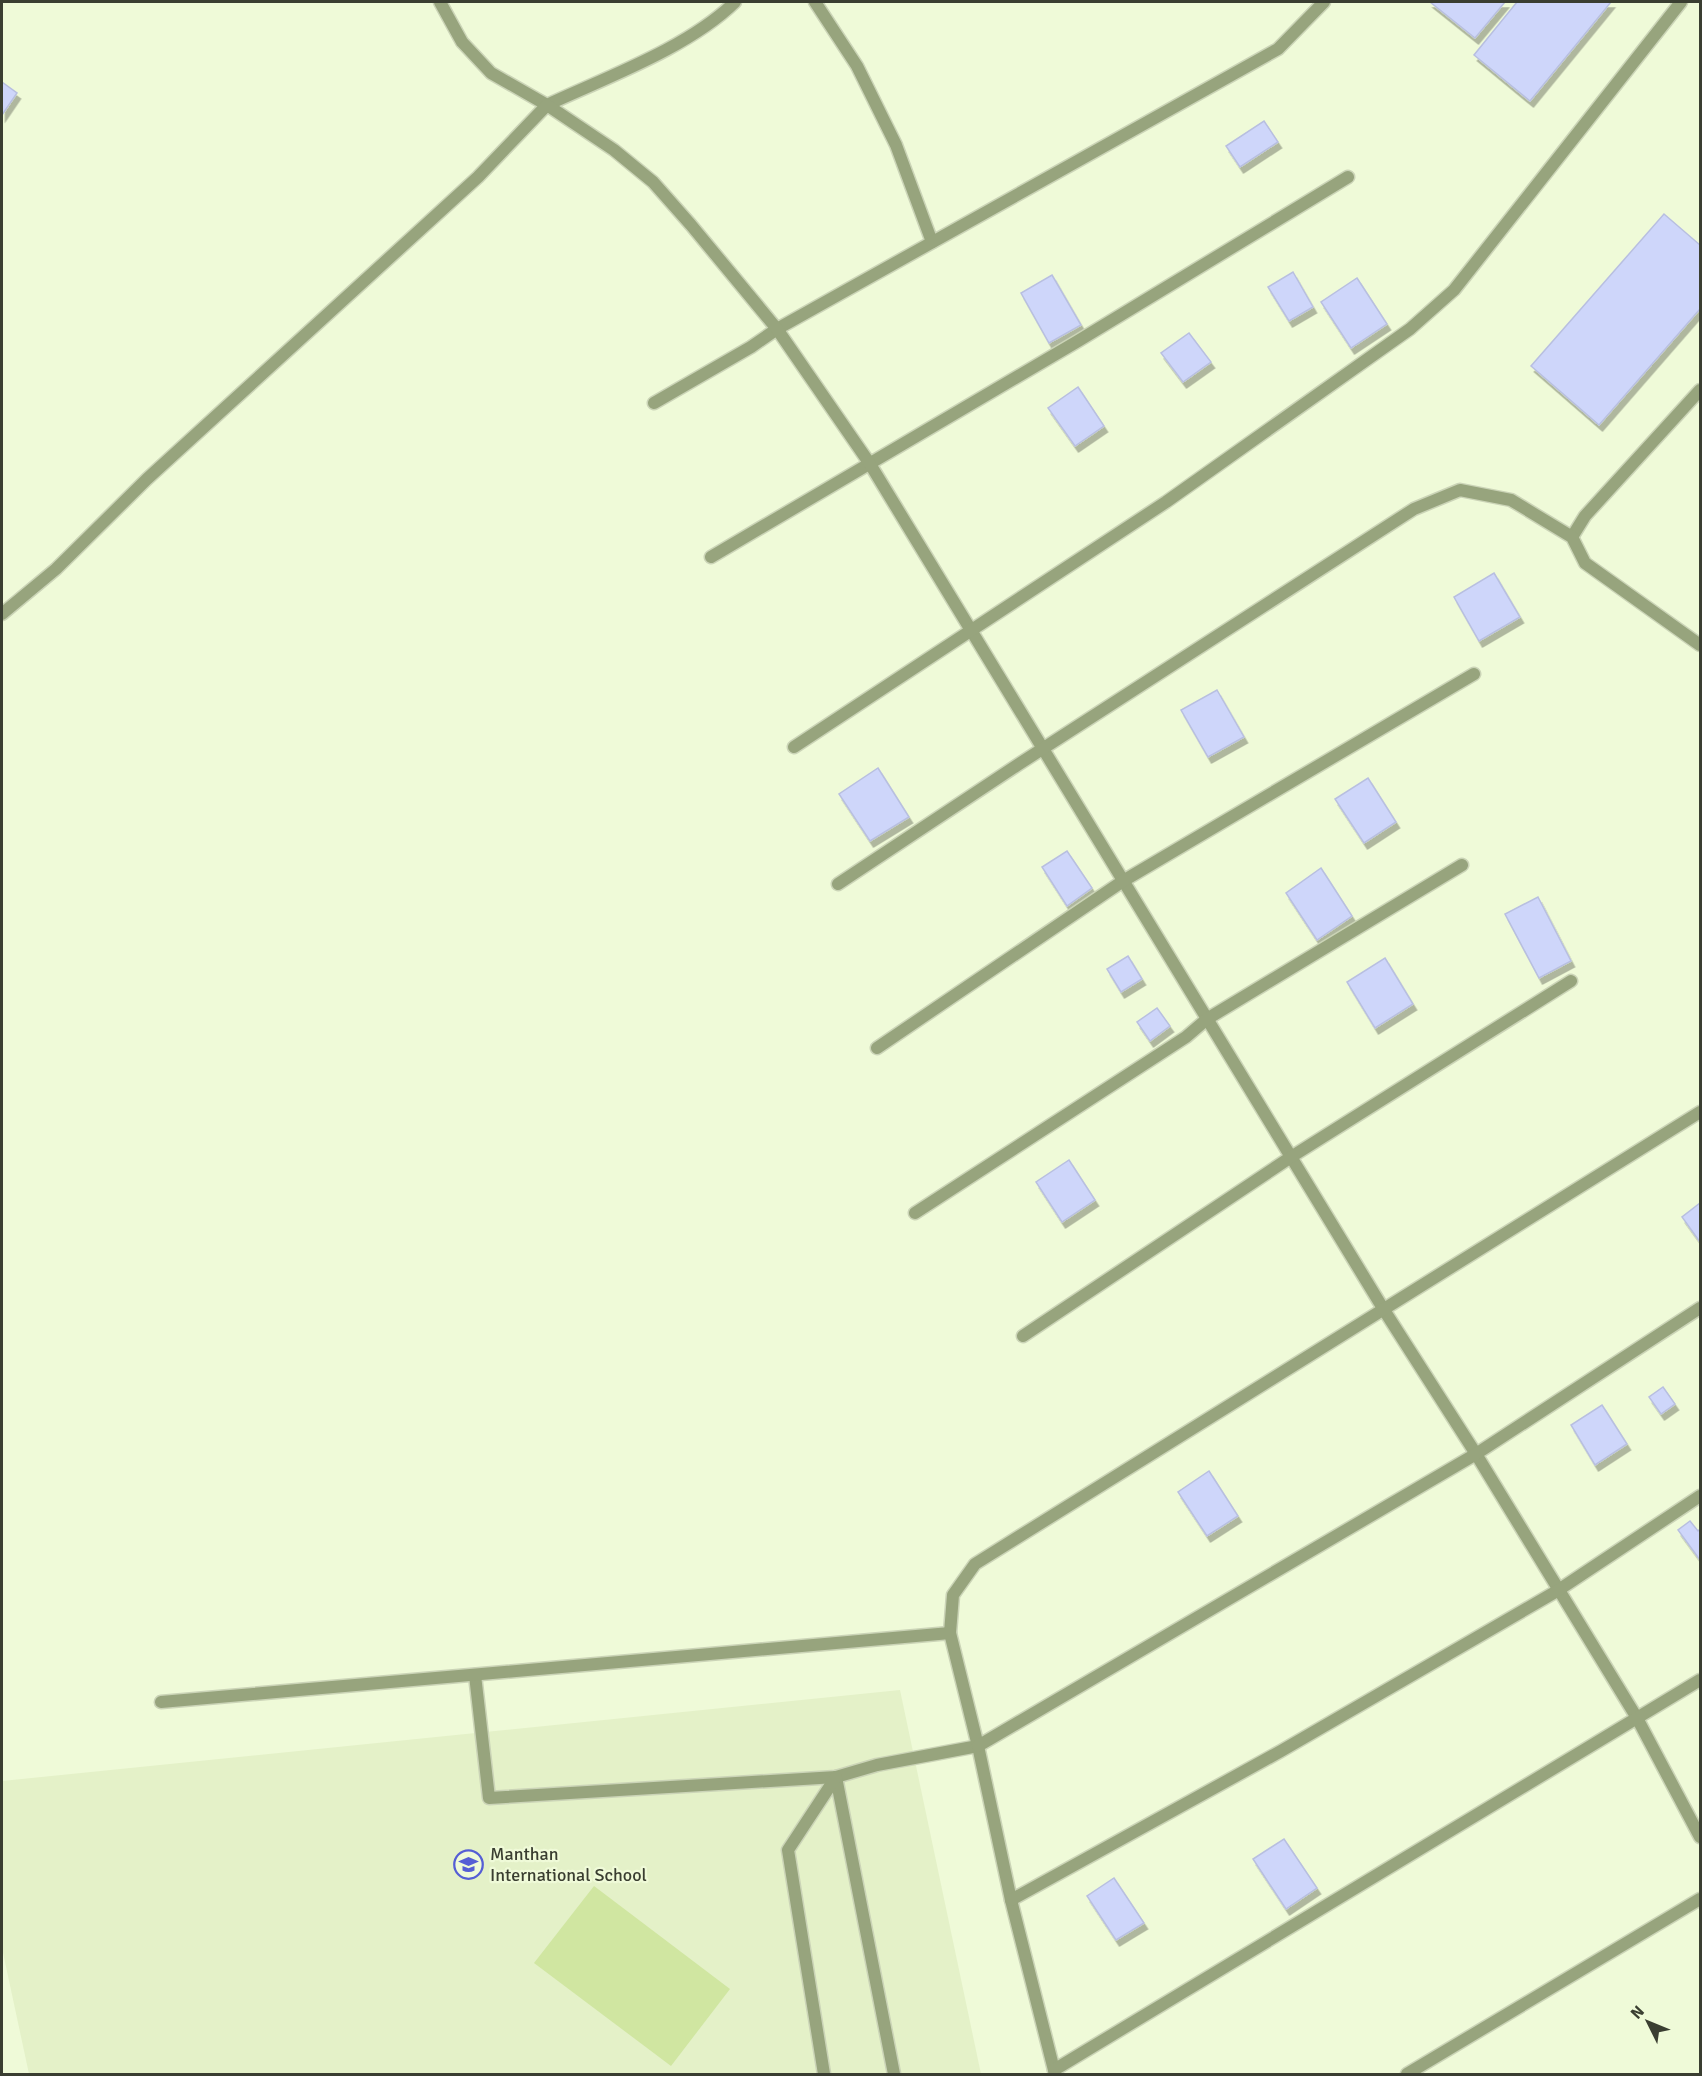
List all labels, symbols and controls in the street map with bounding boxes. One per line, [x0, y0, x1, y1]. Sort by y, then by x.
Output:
place label: Manthan International School [490, 1843, 647, 1886]
school or university icon: Manthan International School [453, 1848, 485, 1880]
north arrow [1618, 1992, 1678, 2052]
text: N [1627, 2002, 1649, 2023]

